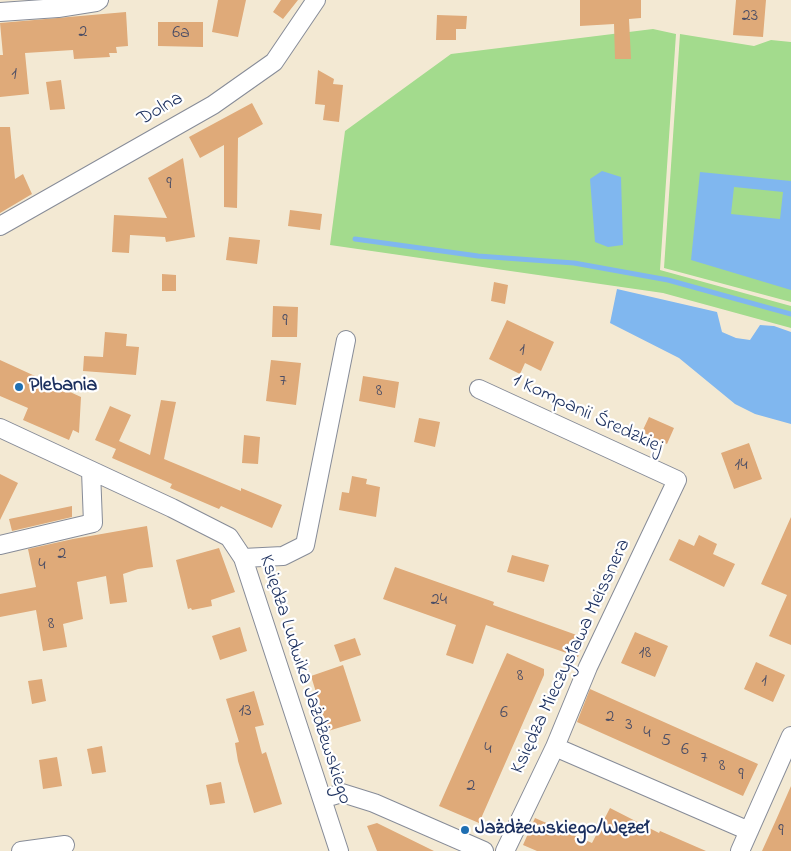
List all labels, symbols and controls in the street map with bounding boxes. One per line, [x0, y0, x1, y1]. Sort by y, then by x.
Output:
house number: 23 [742, 6, 758, 28]
house number: 2 [79, 22, 87, 44]
house number: 6a [172, 23, 190, 45]
house number: 1 [11, 64, 17, 86]
street label: Dolna [134, 87, 188, 133]
house number: 9 [166, 174, 172, 196]
house number: 9 [282, 311, 288, 333]
house number: 1 [519, 340, 525, 362]
street label: 1 Kompanii Średzkiej [508, 370, 666, 460]
house number: 7 [279, 371, 287, 393]
place label: Plebania [29, 375, 97, 399]
marker: Plebania [13, 381, 25, 393]
house number: 8 [376, 381, 382, 403]
house number: 14 [734, 455, 748, 477]
street label: Księdza Mieczysława Meissnera [507, 536, 637, 778]
house number: 2 [58, 544, 66, 566]
street label: Księdza Ludwika Jażdżewskiego [252, 552, 356, 808]
house number: 4 [38, 555, 46, 577]
house number: 24 [431, 590, 447, 612]
house number: 8 [48, 614, 54, 636]
house number: 18 [639, 643, 651, 665]
house number: 8 [517, 666, 523, 688]
house number: 1 [761, 671, 767, 693]
house number: 13 [238, 701, 252, 723]
house number: 6 [500, 703, 508, 725]
house number: 2 [606, 707, 614, 729]
house number: 3 [625, 715, 633, 737]
house number: 4 [643, 723, 651, 745]
house number: 5 [661, 731, 671, 753]
house number: 4 [484, 739, 492, 761]
house number: 6 [681, 740, 689, 762]
house number: 7 [700, 748, 708, 770]
house number: 8 [719, 756, 725, 778]
house number: 9 [738, 765, 744, 787]
house number: 2 [467, 776, 475, 798]
place label: Jażdżewskiego/Węzeł [475, 818, 649, 842]
house number: 9 [778, 821, 784, 843]
marker: Jażdżewskiego/Węzeł [459, 824, 471, 836]

